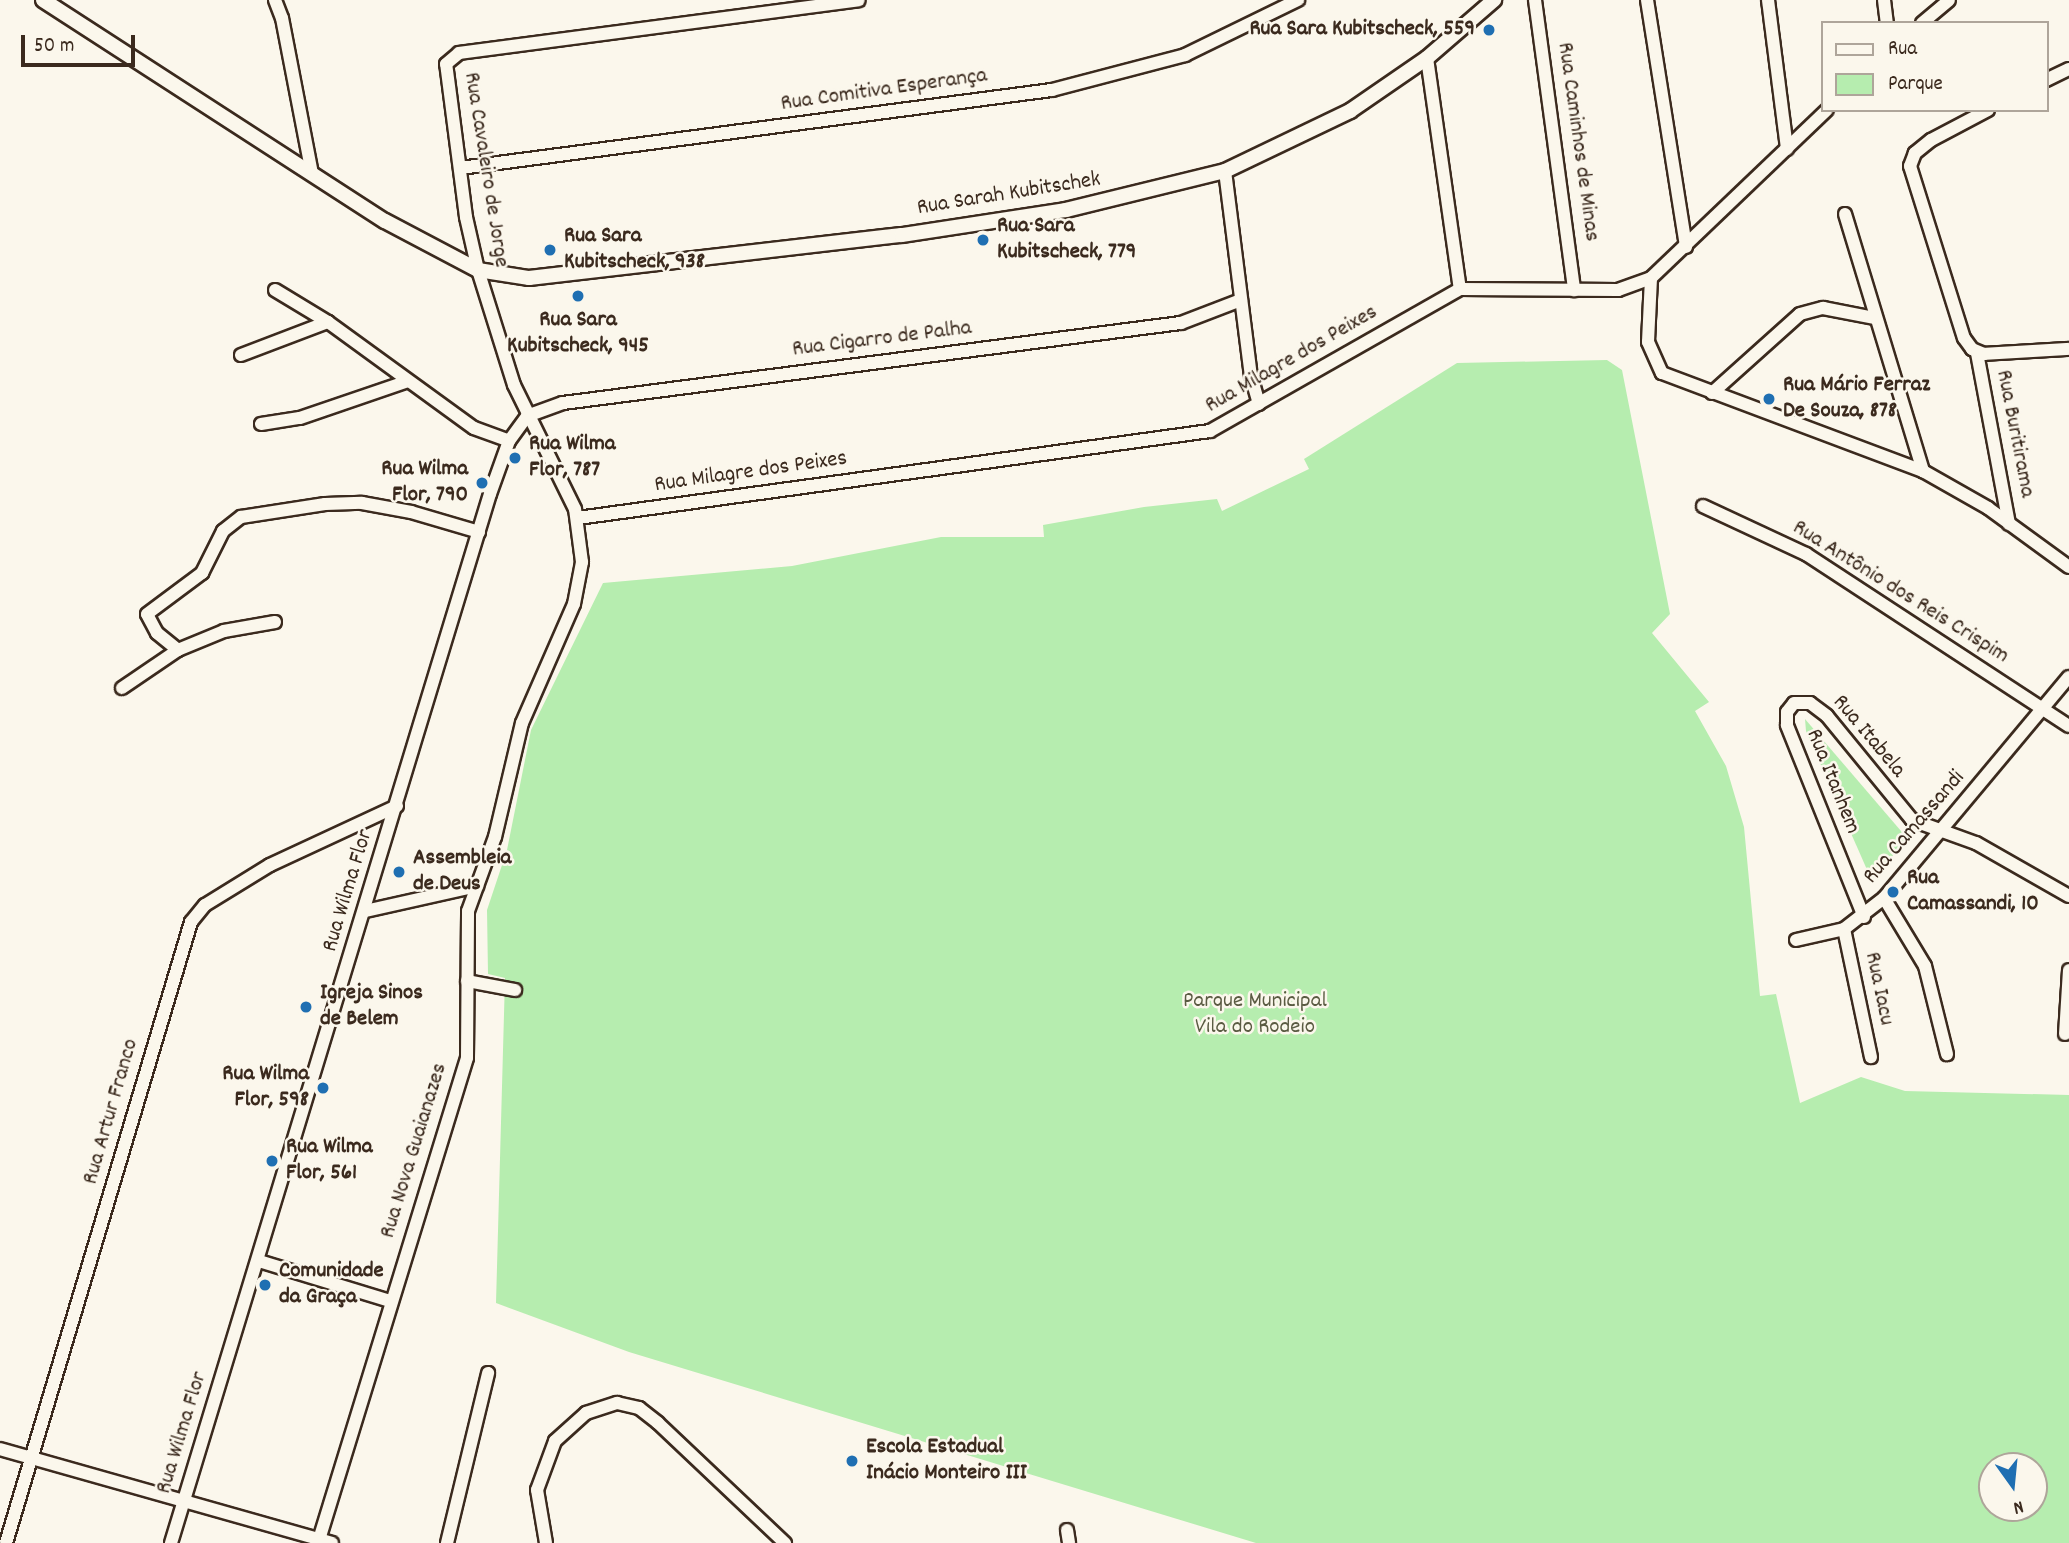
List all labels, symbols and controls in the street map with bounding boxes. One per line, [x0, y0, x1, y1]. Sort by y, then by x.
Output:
place label: Rua Sara Kubitscheck, 559 [1249, 16, 1475, 44]
scale bar [24, 21, 138, 65]
legend [1820, 21, 2048, 112]
marker: Rua Sara Kubitscheck, 559 [1481, 22, 1497, 38]
text: 50 m [34, 32, 74, 62]
text: Rua [1888, 35, 1917, 65]
street label: Rua Caminhos de Minas [1549, 41, 1605, 243]
street label: Rua Comitiva Esperança [779, 63, 989, 119]
text: Parque [1888, 70, 1943, 100]
street label: Rua Cavaleiro de Jorge [456, 71, 514, 269]
street label: Rua Sarah Kubitschek [915, 167, 1103, 223]
place label: Rua Sara Kubitscheck, 779 [997, 213, 1136, 267]
place label: Rua Sara Kubitscheck, 938 [564, 223, 705, 277]
marker: Rua Sara Kubitscheck, 779 [975, 232, 991, 248]
marker: Rua Sara Kubitscheck, 938 [542, 242, 558, 258]
marker: Rua Sara Kubitscheck, 945 [570, 288, 586, 304]
street label: Rua Milagre dos Peixes [1201, 300, 1383, 420]
place label: Rua Sara Kubitscheck, 945 [507, 307, 649, 361]
street label: Rua Cigarro de Palha [791, 315, 973, 365]
street label: Rua Buritirama [1988, 368, 2040, 500]
place label: Rua Mário Ferraz De Souza, 878 [1783, 372, 1930, 426]
marker: Rua Mário Ferraz De Souza, 878 [1761, 391, 1777, 407]
place label: Rua Wilma Flor, 787 [529, 431, 616, 485]
street label: Rua Milagre dos Peixes [653, 446, 849, 500]
marker: Rua Wilma Flor, 787 [507, 450, 523, 466]
place label: Rua Wilma Flor, 790 [381, 456, 468, 510]
marker: Rua Wilma Flor, 790 [474, 475, 490, 491]
street label: Rua Antônio dos Reis Crispim [1787, 515, 2013, 671]
street label: Rua Itabela [1825, 690, 1911, 784]
street label: Rua Itanhem [1798, 726, 1866, 838]
street label: Rua Camassandi [1858, 765, 1972, 891]
street label: Rua Wilma Flor [317, 827, 381, 955]
place label: Assembleia de Deus [413, 845, 511, 899]
marker: Assembleia de Deus [391, 864, 407, 880]
place label: Rua Camassandi, 10 [1907, 865, 2039, 919]
marker: Rua Camassandi, 10 [1885, 884, 1901, 900]
street label: Rua Iacu [1857, 950, 1899, 1028]
place label: Igreja Sinos de Belem [320, 980, 423, 1034]
park label: Parque Municipal Vila do Rodeio [1183, 988, 1327, 1042]
marker: Igreja Sinos de Belem [298, 999, 314, 1015]
street label: Rua Artur Franco [78, 1036, 146, 1188]
street label: Rua Nova Guaianazes [375, 1060, 455, 1242]
place label: Rua Wilma Flor, 598 [222, 1061, 309, 1115]
marker: Rua Wilma Flor, 598 [315, 1080, 331, 1096]
place label: Rua Wilma Flor, 561 [286, 1134, 373, 1188]
marker: Rua Wilma Flor, 561 [264, 1153, 280, 1169]
place label: Comunidade da Graça [279, 1258, 384, 1312]
marker: Comunidade da Graça [257, 1277, 273, 1293]
street label: Rua Wilma Flor [151, 1369, 215, 1497]
place label: Escola Estadual Inácio Monteiro III [866, 1434, 1027, 1488]
north arrow [1978, 1452, 2048, 1522]
marker: Escola Estadual Inácio Monteiro III [844, 1453, 860, 1469]
text: N [2010, 1492, 2026, 1520]

